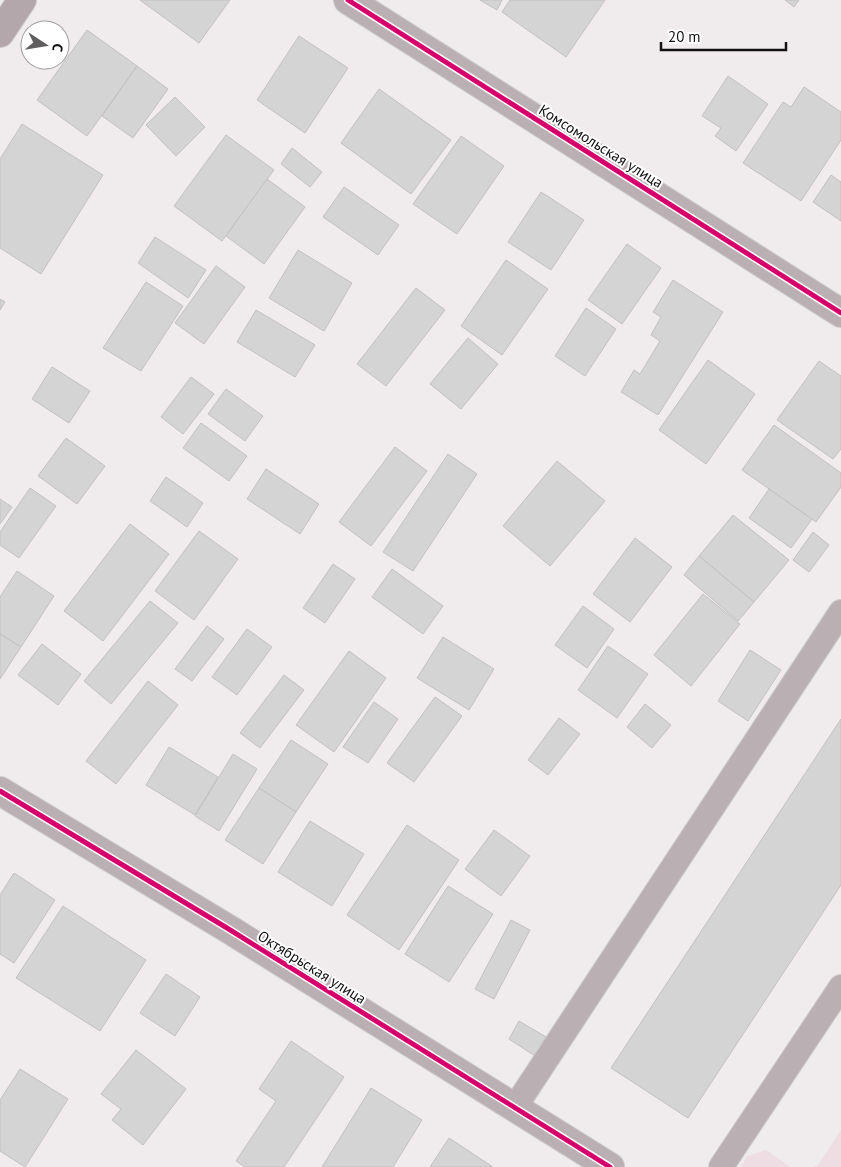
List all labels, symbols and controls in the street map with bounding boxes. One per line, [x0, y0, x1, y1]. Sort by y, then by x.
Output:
north arrow [20, 20, 70, 70]
scale bar [661, 20, 786, 52]
text: 20 m [668, 27, 701, 46]
text: С [48, 42, 67, 54]
street label: Комсомольская улица [535, 100, 667, 192]
street label: Октябрьская улица [254, 926, 370, 1008]

